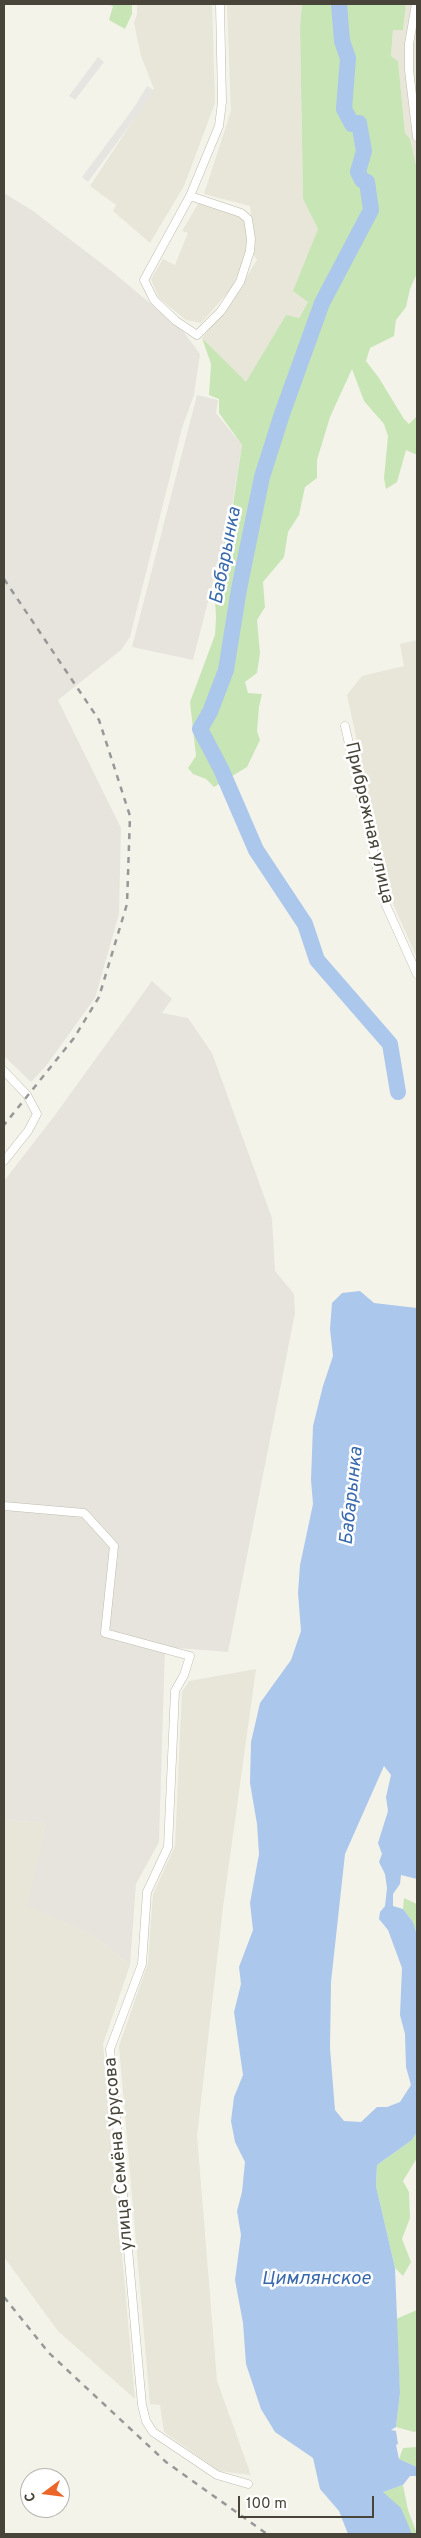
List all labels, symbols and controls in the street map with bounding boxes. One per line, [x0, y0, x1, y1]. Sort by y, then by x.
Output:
water label: Бабарынка [206, 505, 248, 607]
street label: Прибрежная улица [339, 740, 397, 906]
water label: Бабарынка [337, 1446, 369, 1546]
street label: улица Семёна Урусова [101, 2057, 139, 2251]
water label: Цимлянское [262, 2269, 370, 2291]
north arrow [20, 2468, 70, 2518]
scale bar [241, 2486, 377, 2518]
text: С [22, 2490, 40, 2503]
text: 100 m [246, 2495, 287, 2514]

